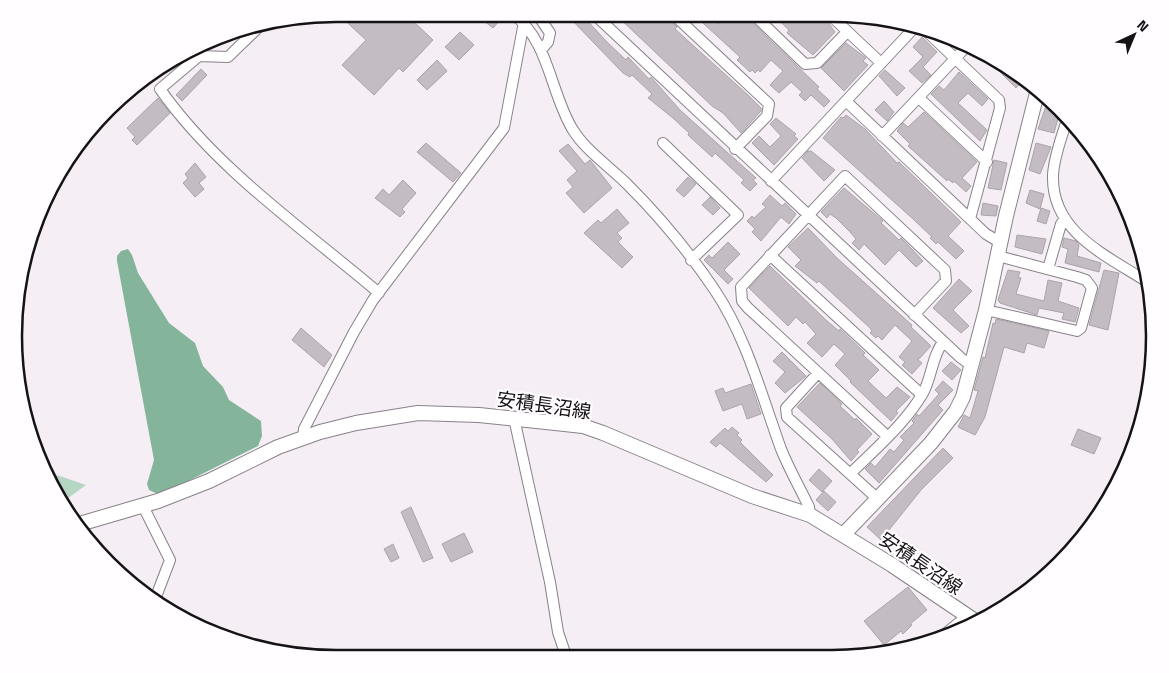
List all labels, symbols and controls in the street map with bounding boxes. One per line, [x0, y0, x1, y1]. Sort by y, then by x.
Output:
north arrow [1109, 10, 1159, 60]
text: N [1133, 14, 1154, 36]
street label: 安積長沼線 [495, 384, 593, 425]
street label: 安積長沼線 [874, 524, 969, 601]

